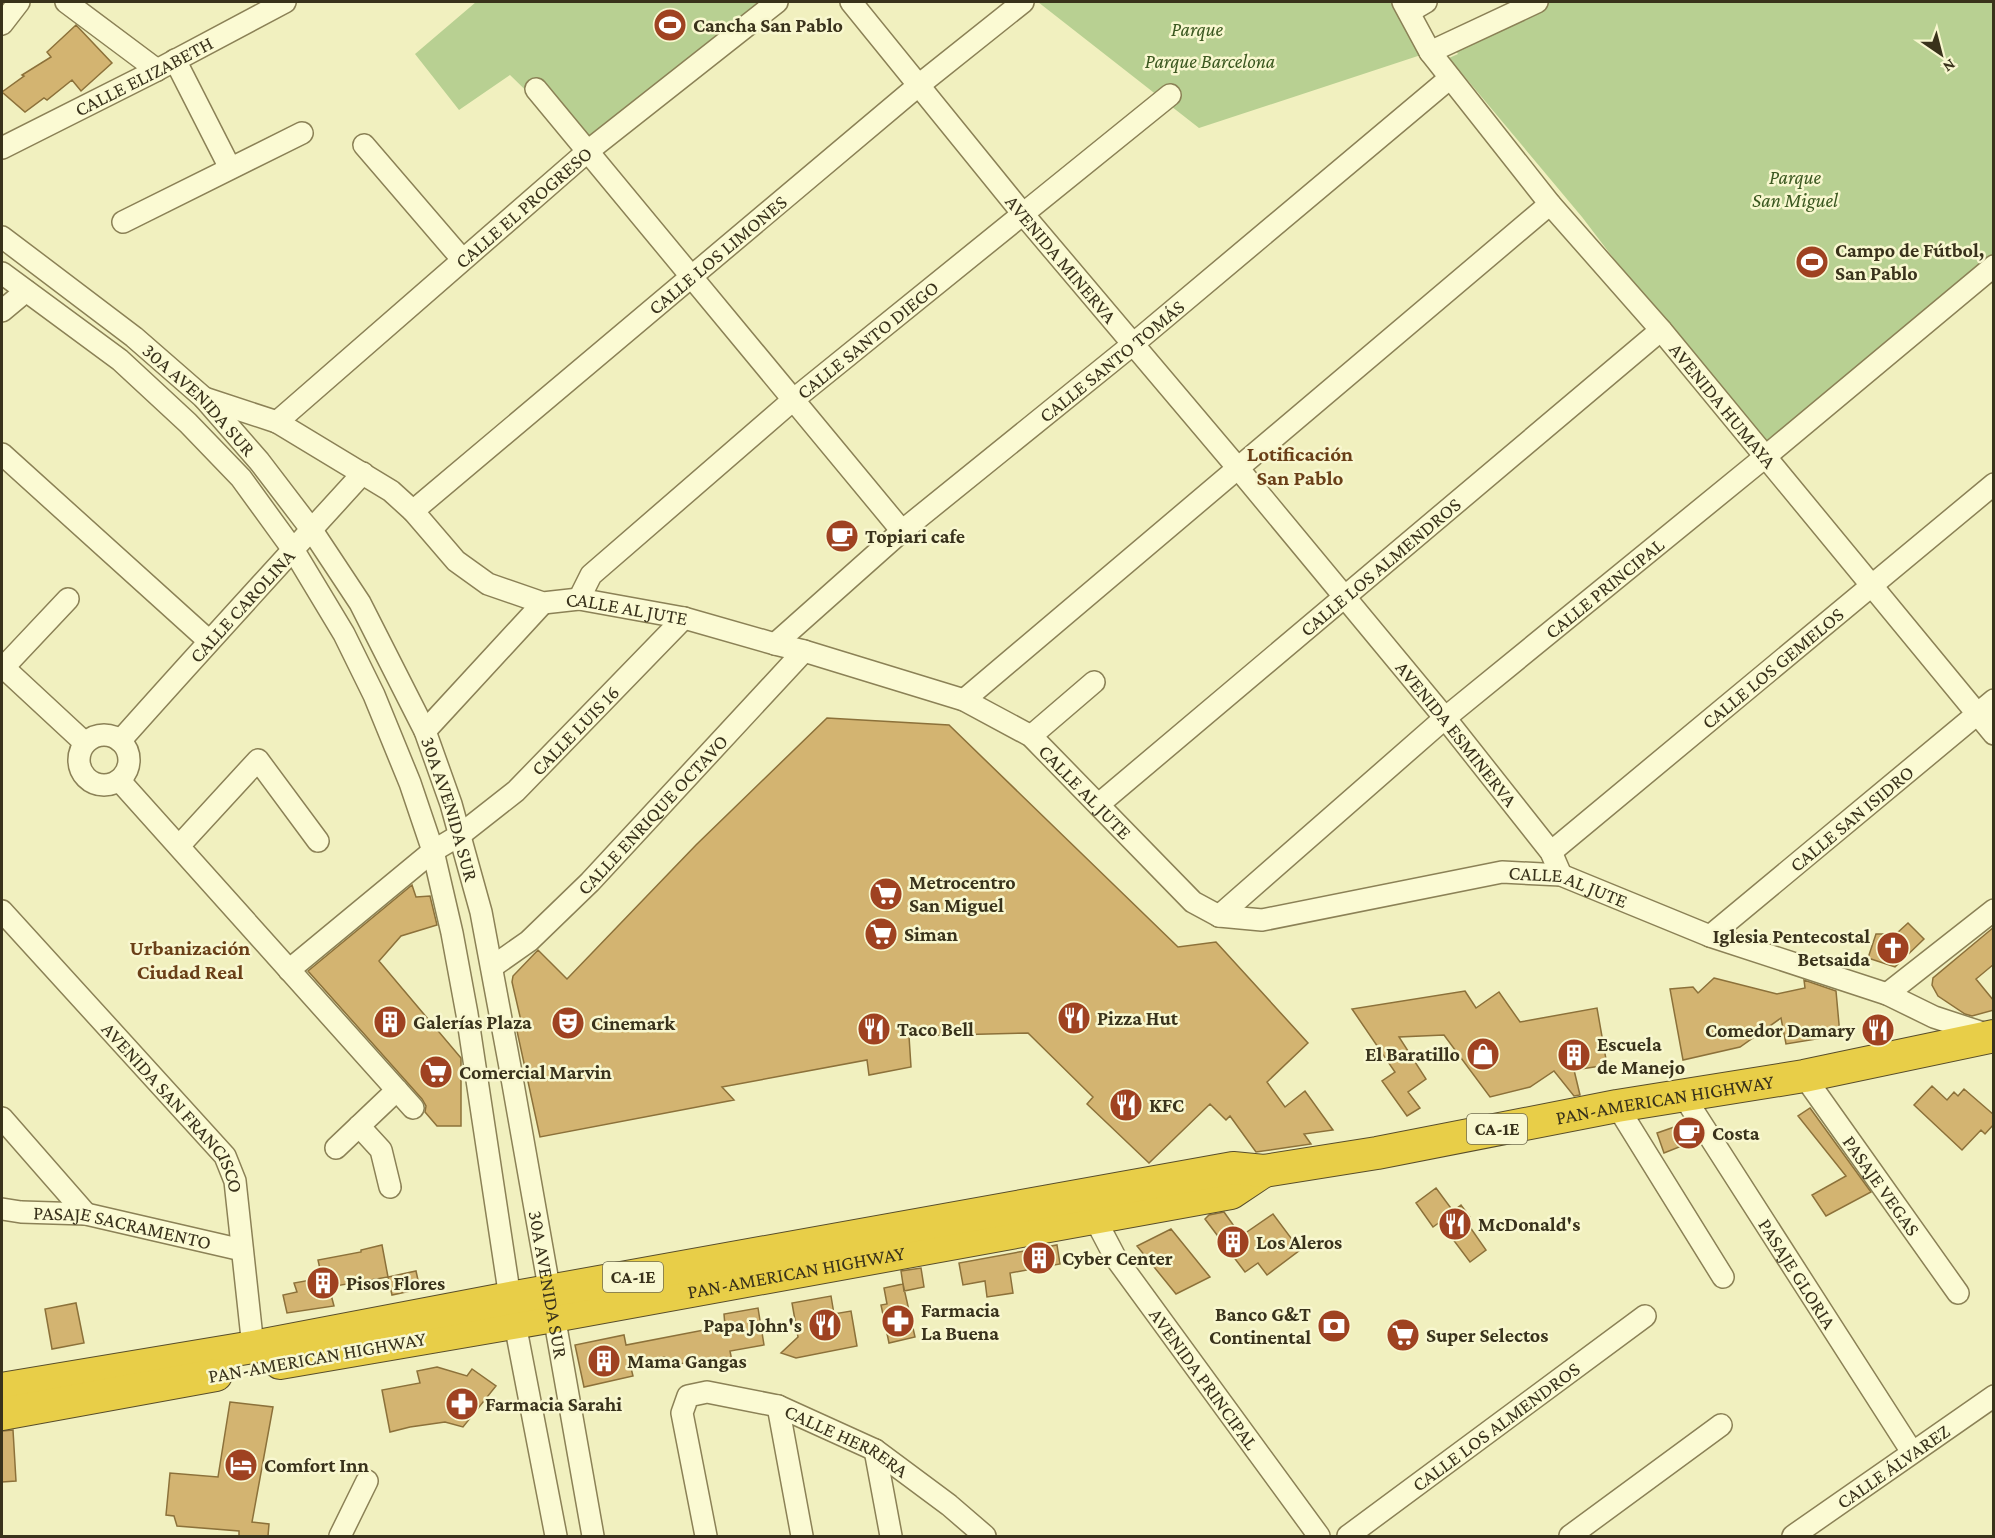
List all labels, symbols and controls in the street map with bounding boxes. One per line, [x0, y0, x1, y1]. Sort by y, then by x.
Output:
sports icon: Cancha San Pablo [652, 7, 688, 43]
place label: Cancha San Pablo [693, 14, 843, 36]
park label: Parque [1171, 18, 1224, 41]
north arrow [1911, 24, 1971, 84]
street label: CALLE ELIZABETH [71, 31, 216, 121]
park label: Parque Barcelona [1145, 50, 1275, 73]
text: N [1940, 56, 1959, 76]
street label: CALLE EL PROGRESO [451, 142, 596, 273]
park label: Parque San Miguel [1752, 166, 1839, 212]
street label: CALLE LOS LIMONES [644, 190, 791, 319]
street label: AVENIDA MINERVA [1001, 191, 1122, 328]
place label: Campo de Fútbol, San Pablo [1835, 239, 1984, 284]
sports icon: Campo de Fútbol, San Pablo [1794, 244, 1830, 280]
street label: CALLE SANTO DIEGO [792, 276, 943, 403]
street label: CALLE SANTO TOMÁS [1035, 295, 1188, 427]
street label: AVENIDA HUMAYA [1665, 338, 1781, 473]
street label: 30A AVENIDA SUR [138, 339, 261, 461]
district label: Lotificación San Pablo [1247, 442, 1353, 490]
street label: CALLE LOS ALMENDROS [1296, 493, 1465, 641]
cafe icon: Topiari cafe [824, 518, 860, 554]
place label: Topiari cafe [865, 525, 965, 547]
street label: CALLE PRINCIPAL [1541, 533, 1668, 643]
street label: CALLE CAROLINA [185, 544, 299, 667]
street label: CALLE AL JUTE [565, 588, 689, 629]
street label: CALLE LOS GEMELOS [1697, 603, 1848, 733]
street label: AVENIDA ESMINERVA [1391, 657, 1522, 812]
street label: CALLE LUIS 16 [526, 681, 623, 780]
street label: CALLE ENRIQUE OCTAVO [573, 730, 732, 899]
street label: 30A AVENIDA SUR [417, 734, 483, 885]
street label: CALLE AL JUTE [1034, 740, 1136, 844]
street label: CALLE SAN ISIDRO [1785, 761, 1918, 876]
street label: CALLE AL JUTE [1508, 861, 1631, 912]
place label: Metrocentro San Miguel [909, 871, 1016, 916]
supermarket icon: Metrocentro San Miguel [868, 876, 904, 912]
supermarket icon: Siman [863, 916, 899, 952]
place label: Siman [904, 923, 958, 945]
place label: Iglesia Pentecostal Betsaida [1713, 925, 1870, 970]
church icon: Iglesia Pentecostal Betsaida [1875, 930, 1911, 966]
district label: Urbanización Ciudad Real [130, 936, 250, 984]
restaurant icon: Pizza Hut [1056, 1000, 1092, 1036]
building icon: Galerías Plaza [372, 1004, 408, 1040]
theatre icon: Cinemark [550, 1005, 586, 1041]
place label: Pizza Hut [1097, 1007, 1179, 1029]
place label: Galerías Plaza [413, 1011, 532, 1033]
restaurant icon: Taco Bell [856, 1011, 892, 1047]
place label: Cinemark [591, 1012, 676, 1034]
restaurant icon: Comedor Damary [1860, 1012, 1896, 1048]
street label: AVENIDA SAN FRANCISCO [98, 1018, 247, 1194]
place label: Taco Bell [897, 1018, 974, 1040]
place label: Comedor Damary [1705, 1019, 1855, 1041]
place label: Escuela de Manejo [1597, 1033, 1685, 1079]
shop icon: El Baratillo [1465, 1036, 1501, 1072]
building icon: Escuela de Manejo [1556, 1037, 1592, 1073]
place label: El Baratillo [1365, 1043, 1460, 1065]
supermarket icon: Comercial Marvin [418, 1054, 454, 1090]
place label: Comercial Marvin [459, 1061, 612, 1083]
street label: PAN-AMERICAN HIGHWAY [1554, 1070, 1776, 1129]
restaurant icon: KFC [1108, 1087, 1144, 1123]
place label: KFC [1149, 1094, 1184, 1116]
road number: CA-1E [1467, 1114, 1527, 1144]
cafe icon: Costa [1671, 1115, 1707, 1151]
place label: Costa [1712, 1122, 1760, 1144]
street label: PASAJE VEGAS [1839, 1131, 1925, 1240]
street label: PASAJE SACRAMENTO [33, 1201, 213, 1254]
restaurant icon: McDonald's [1437, 1206, 1473, 1242]
street label: 30A AVENIDA SUR [525, 1209, 573, 1361]
place label: McDonald's [1478, 1213, 1580, 1235]
street label: PASAJE GLORIA [1754, 1214, 1841, 1333]
building icon: Los Aleros [1215, 1224, 1251, 1260]
place label: Los Aleros [1256, 1231, 1342, 1253]
building icon: Cyber Center [1021, 1240, 1057, 1276]
street label: PAN-AMERICAN HIGHWAY [685, 1241, 907, 1303]
place label: Cyber Center [1062, 1247, 1173, 1269]
road number: CA-1E [603, 1262, 663, 1292]
building icon: Pisos Flores [305, 1265, 341, 1301]
place label: Pisos Flores [346, 1272, 445, 1294]
place label: Farmacia La Buena [921, 1299, 1000, 1344]
pharmacy icon: Farmacia La Buena [880, 1303, 916, 1339]
place label: Banco G&T Continental [1209, 1303, 1311, 1348]
street label: AVENIDA PRINCIPAL [1145, 1304, 1263, 1454]
restaurant icon: Papa John's [807, 1307, 843, 1343]
bank icon: Banco G&T Continental [1316, 1308, 1352, 1344]
place label: Papa John's [703, 1314, 802, 1336]
supermarket icon: Super Selectos [1385, 1317, 1421, 1353]
place label: Super Selectos [1426, 1324, 1548, 1346]
street label: PAN-AMERICAN HIGHWAY [206, 1327, 428, 1387]
building icon: Mama Gangas [586, 1343, 622, 1379]
place label: Mama Gangas [627, 1350, 747, 1372]
street label: CALLE LOS ALMENDROS [1408, 1357, 1584, 1496]
pharmacy icon: Farmacia Sarahi [444, 1386, 480, 1422]
place label: Farmacia Sarahi [485, 1393, 622, 1415]
street label: CALLE HERRERA [781, 1400, 913, 1482]
street label: CALLE ÁLVAREZ [1833, 1419, 1954, 1513]
hotel icon: Comfort Inn [223, 1447, 259, 1483]
place label: Comfort Inn [264, 1454, 369, 1476]

